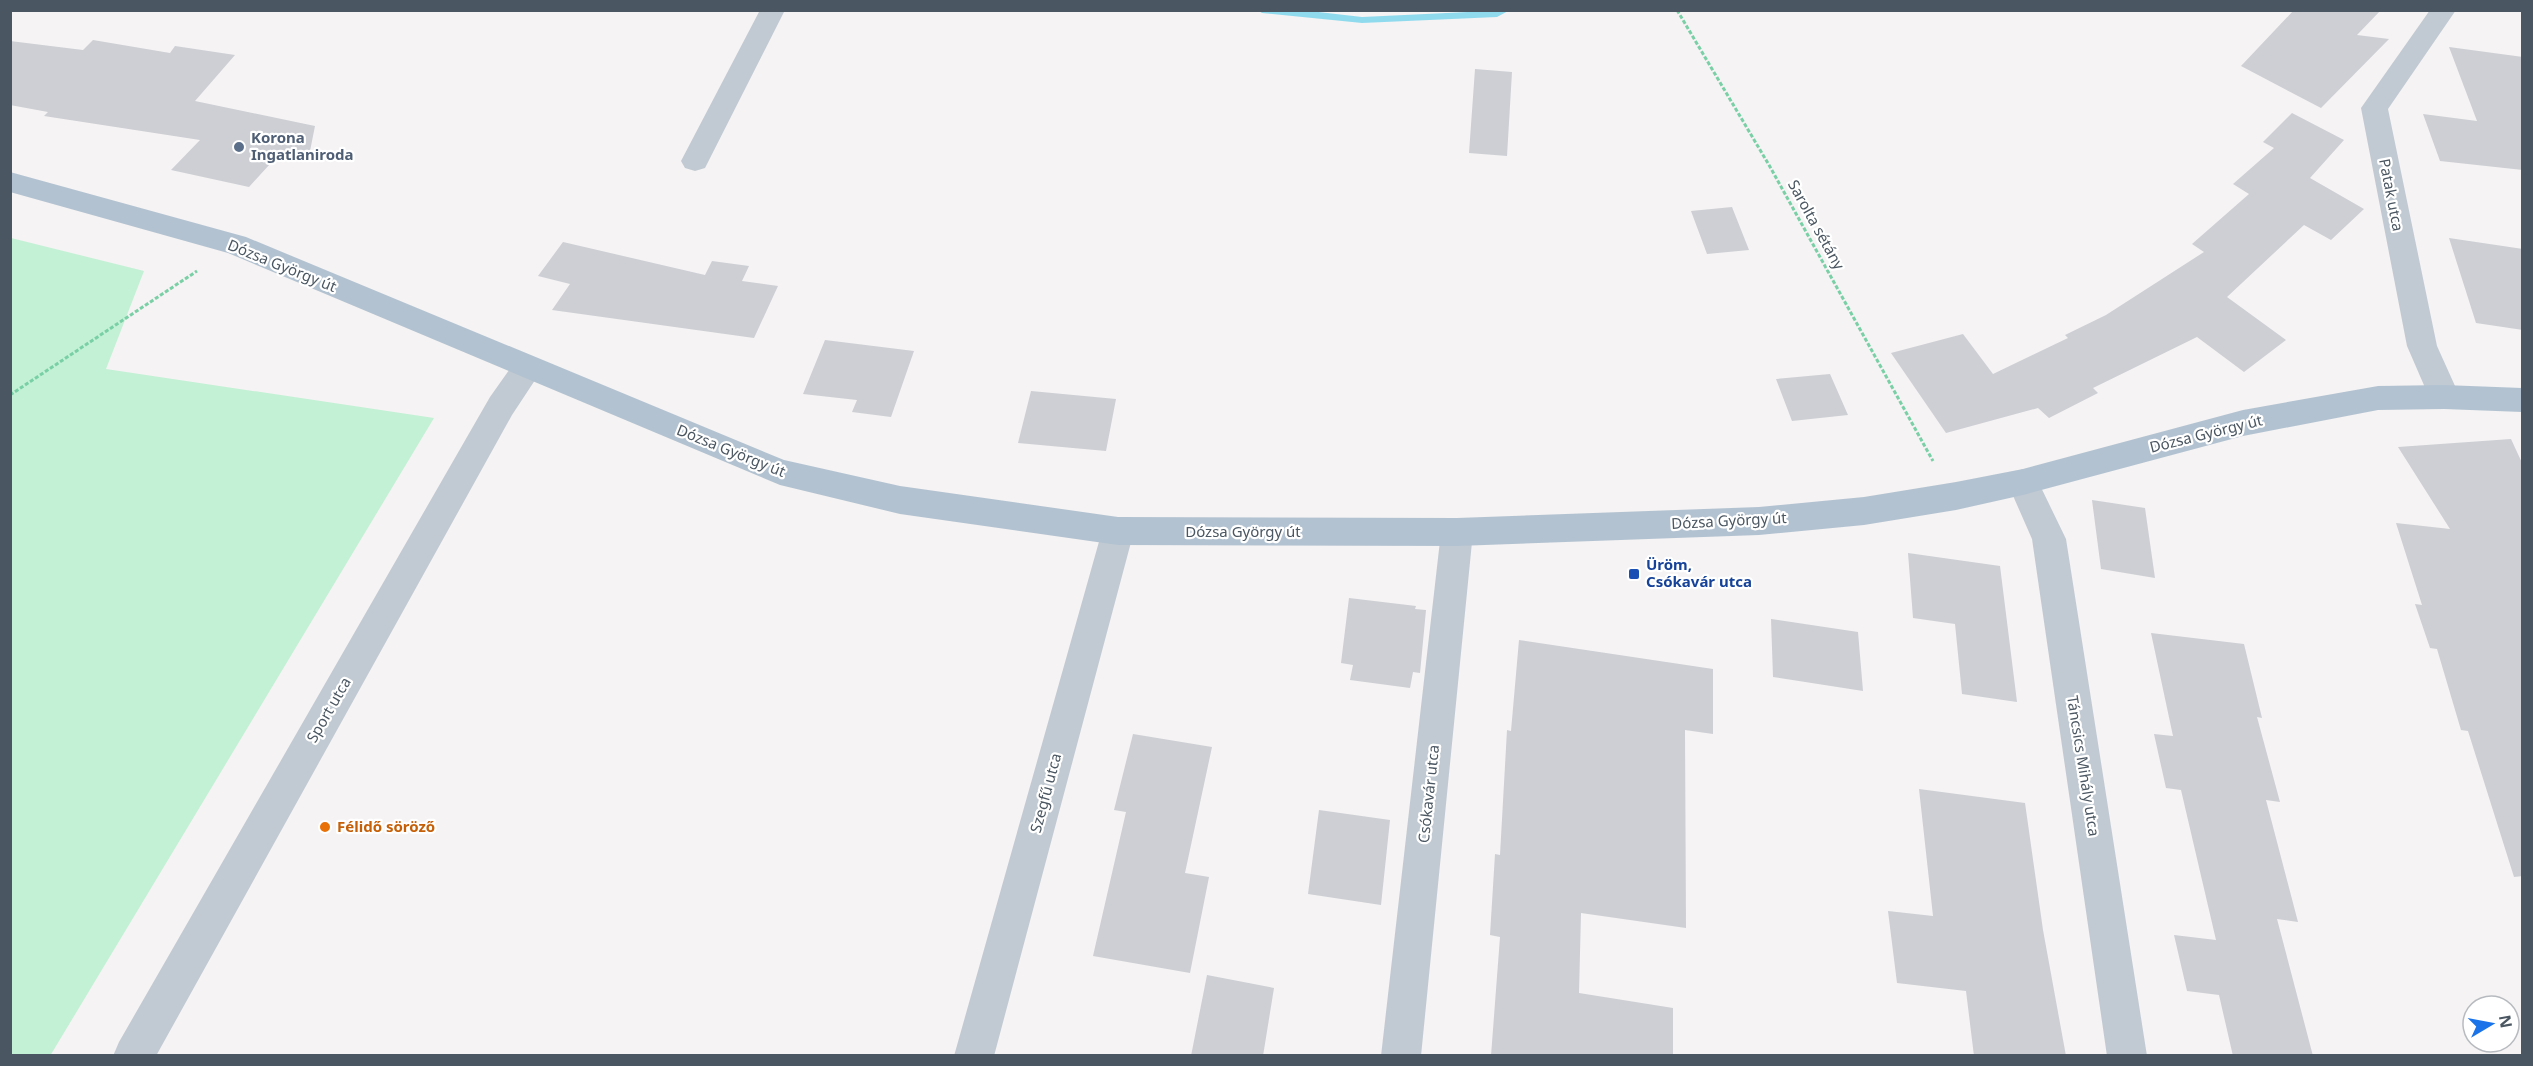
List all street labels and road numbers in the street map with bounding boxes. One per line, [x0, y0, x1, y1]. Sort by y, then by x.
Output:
street label: Patak utca [2375, 157, 2409, 233]
street label: Sarolta sétány [1784, 176, 1850, 273]
street label: Dózsa György út [225, 234, 340, 296]
street label: Dózsa György út [2147, 409, 2265, 457]
street label: Dózsa György út [674, 419, 789, 481]
street label: Dózsa György út [1671, 507, 1788, 533]
street label: Dózsa György út [1185, 521, 1301, 541]
street label: Sport utca [301, 673, 355, 746]
street label: Táncsics Mihály utca [2063, 694, 2105, 838]
street label: Csókavár utca [1413, 744, 1443, 844]
street label: Szegfű utca [1025, 751, 1065, 835]

